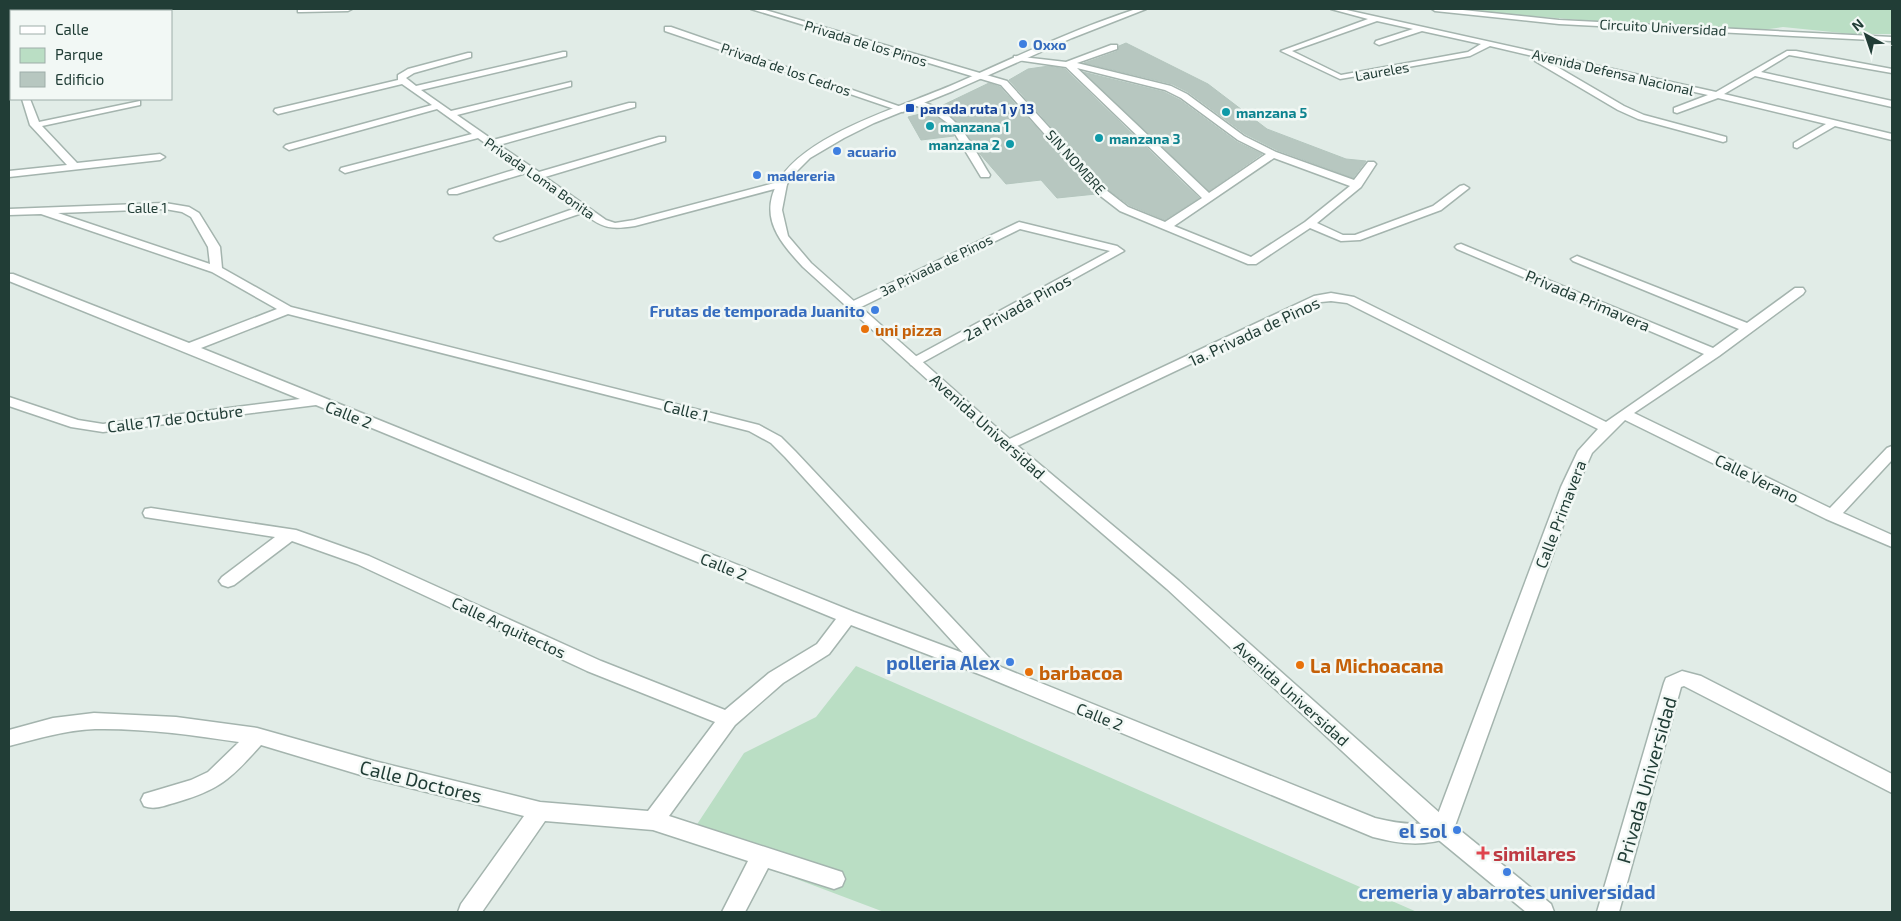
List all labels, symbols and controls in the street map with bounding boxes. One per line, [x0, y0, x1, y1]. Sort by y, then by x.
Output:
legend [10, 10, 172, 100]
north arrow [1841, 10, 1891, 60]
street label: Circuito Universidad [1599, 15, 1727, 39]
text: N [1848, 15, 1867, 34]
street label: Privada de los Pinos [803, 16, 929, 70]
text: Calle [55, 20, 89, 38]
place label: Oxxo [1033, 36, 1067, 53]
marker: Oxxo [1017, 38, 1029, 50]
street label: Privada de los Cedros [719, 39, 853, 99]
text: Parque [55, 45, 103, 63]
street label: Avenida Defensa Nacional [1531, 45, 1696, 99]
street label: Laureles [1354, 58, 1410, 84]
text: Edificio [55, 70, 104, 88]
place label: parada ruta 1 y 13 [920, 100, 1034, 117]
marker: parada ruta 1 y 13 [904, 102, 916, 114]
place label: manzana 5 [1236, 104, 1307, 121]
marker: manzana 5 [1220, 106, 1232, 118]
place label: manzana 1 [940, 118, 1010, 135]
marker: manzana 1 [924, 120, 936, 132]
street label: SIN NOMBRE [1043, 126, 1110, 198]
place label: manzana 3 [1109, 130, 1180, 147]
marker: manzana 3 [1093, 132, 1105, 144]
street label: Privada Loma Bonita [482, 134, 598, 222]
place label: manzana 2 [928, 136, 1000, 153]
marker: manzana 2 [1004, 138, 1016, 150]
place label: acuario [847, 143, 897, 160]
marker: acuario [831, 145, 843, 157]
place label: madereria [767, 167, 835, 184]
marker: madereria [751, 169, 763, 181]
street label: Calle 1 [127, 199, 167, 216]
street label: 3a Privada de Pinos [877, 230, 995, 300]
street label: Privada Primavera [1523, 265, 1653, 335]
street label: 2a Privada Pinos [960, 270, 1074, 344]
street label: 1a. Privada de Pinos [1186, 292, 1322, 370]
place label: Frutas de temporada Juanito [650, 301, 865, 320]
marker: Frutas de temporada Juanito [869, 304, 881, 316]
place label: uni pizza [875, 320, 942, 339]
marker: uni pizza [859, 323, 871, 335]
street label: Avenida Universidad [927, 369, 1049, 483]
street label: Calle 1 [661, 395, 711, 425]
street label: Calle 2 [323, 396, 375, 432]
street label: Calle 17 de Octubre [106, 400, 244, 436]
street label: Calle Verano [1712, 450, 1802, 506]
street label: Calle Primavera [1531, 457, 1589, 571]
street label: Calle 2 [698, 548, 750, 584]
street label: Calle Arquitectos [449, 592, 569, 662]
street label: Avenida Universidad [1231, 636, 1353, 750]
place label: polleria Alex [886, 651, 1000, 674]
place label: La Michoacana [1310, 654, 1444, 677]
marker: polleria Alex [1004, 656, 1016, 668]
marker: La Michoacana [1294, 659, 1306, 671]
place label: barbacoa [1039, 661, 1123, 684]
marker: barbacoa [1023, 666, 1035, 678]
street label: Privada Universidad [1611, 694, 1681, 866]
street label: Calle 2 [1074, 698, 1126, 734]
street label: Calle Doctores [358, 755, 484, 807]
place label: el sol [1399, 819, 1448, 842]
marker: el sol [1451, 824, 1463, 836]
place label: similares [1493, 842, 1576, 865]
marker: similares [1477, 847, 1489, 859]
marker: cremeria y abarrotes universidad [1501, 866, 1513, 878]
place label: cremeria y abarrotes universidad [1358, 880, 1656, 904]

